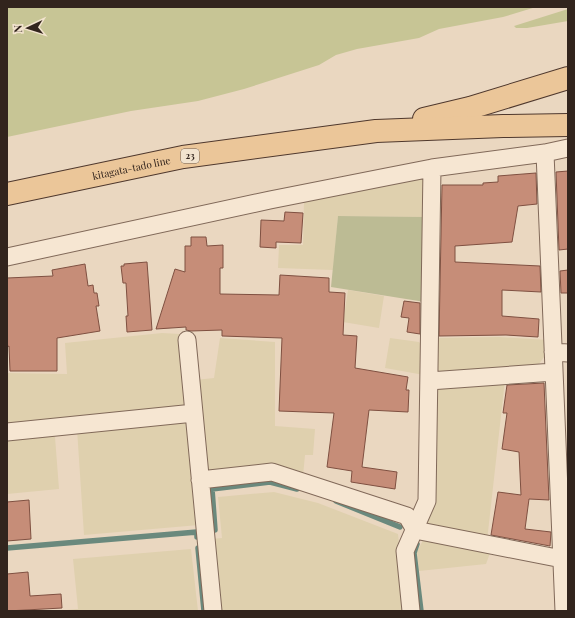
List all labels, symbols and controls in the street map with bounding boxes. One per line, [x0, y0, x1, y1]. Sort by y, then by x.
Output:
north arrow [8, 8, 48, 48]
text: N [10, 24, 25, 33]
road number: 23 [181, 149, 199, 163]
street label: kitagata-tado line [91, 153, 172, 183]

